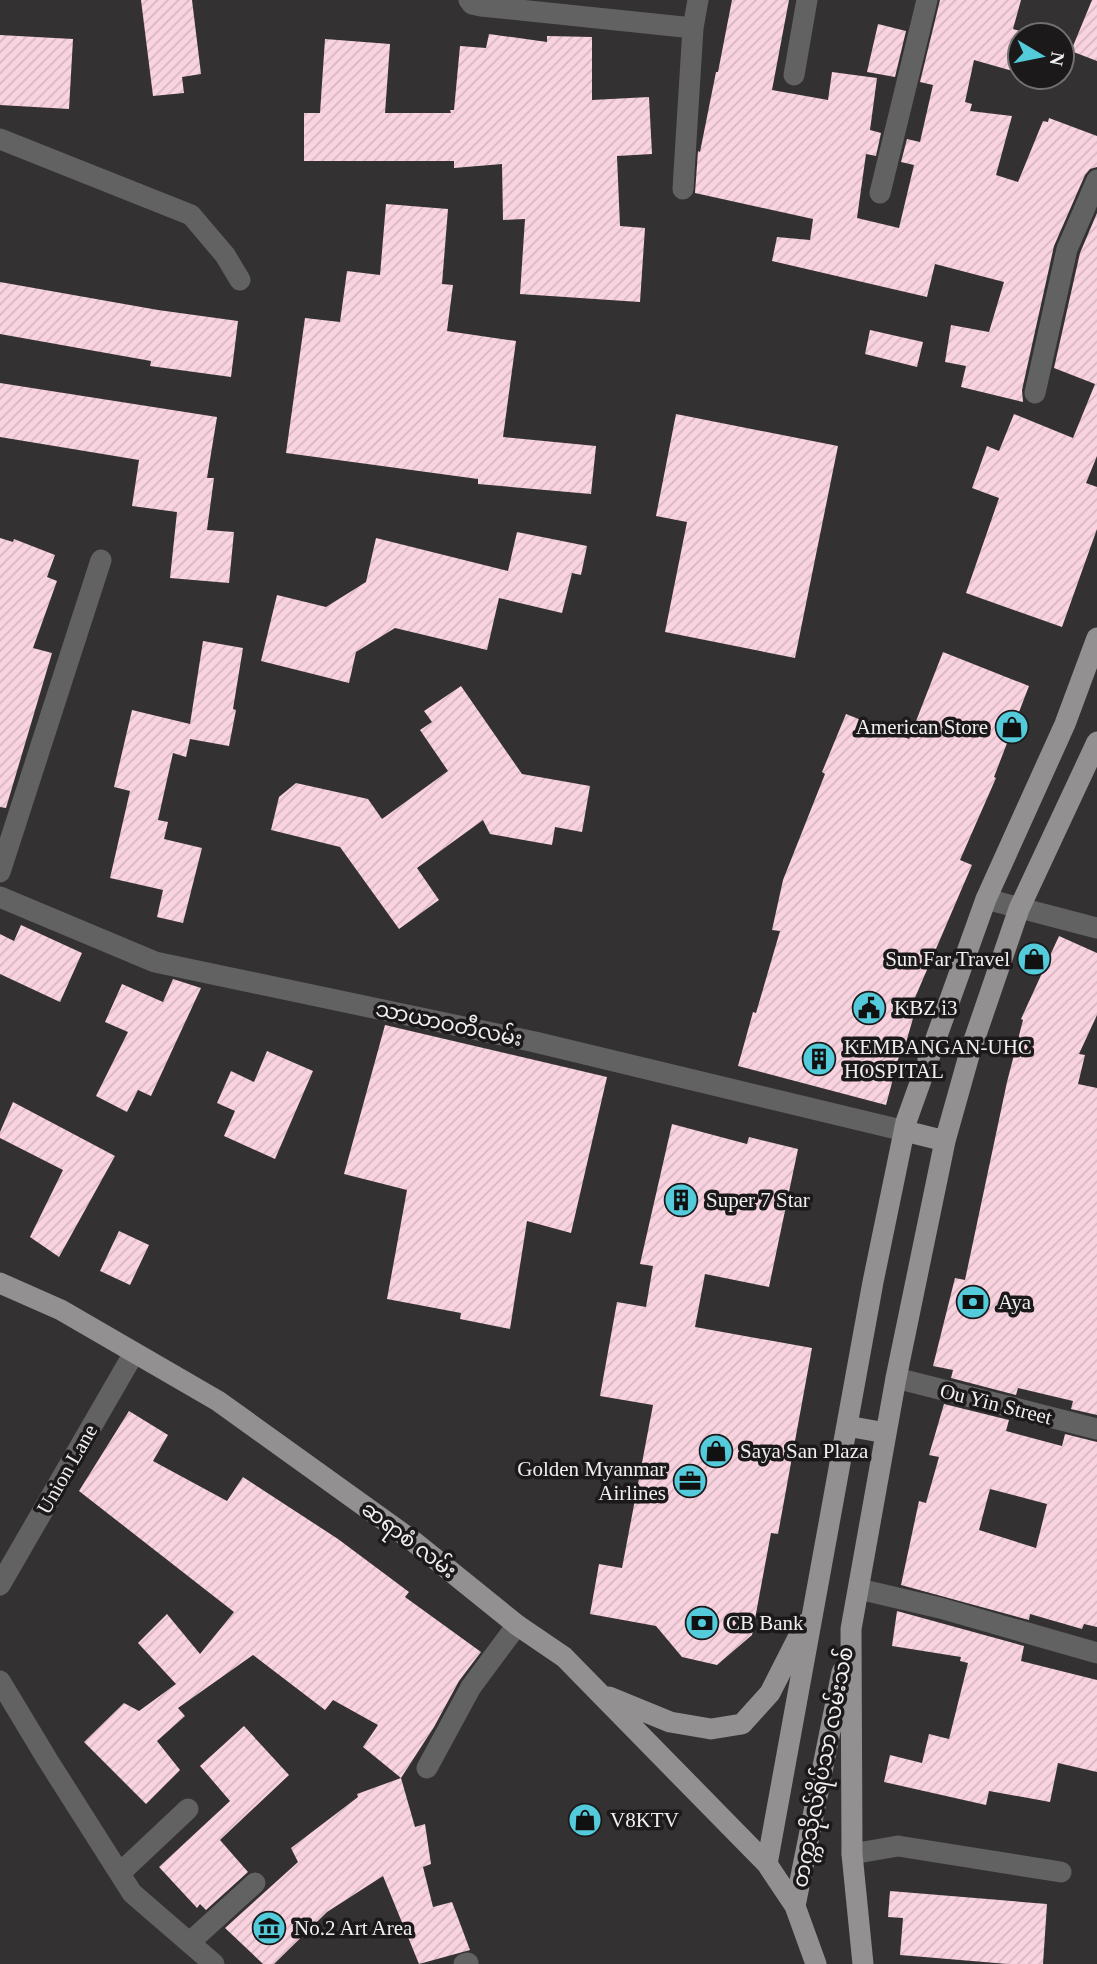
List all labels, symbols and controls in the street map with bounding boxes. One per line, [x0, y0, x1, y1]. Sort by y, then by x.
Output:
north arrow [1006, 21, 1076, 91]
text: N [1046, 50, 1069, 68]
shop icon: American Store [993, 708, 1031, 746]
place label: American Store [856, 715, 988, 739]
shop icon: Sun Far Travel [1015, 940, 1053, 978]
place label: Sun Far Travel [885, 947, 1010, 971]
public building icon: KBZ i3 [850, 989, 888, 1027]
street label: သာယာဝတီလမ်း [373, 993, 525, 1051]
place label: KBZ i3 [894, 996, 958, 1020]
place label: KEMBANGAN-UHC HOSPITAL [844, 1035, 1032, 1083]
building icon: KEMBANGAN-UHC HOSPITAL [800, 1040, 838, 1078]
building icon: Super 7 Star [662, 1181, 700, 1219]
place label: Super 7 Star [706, 1188, 810, 1212]
bank icon: Aya [954, 1283, 992, 1321]
place label: Aya [998, 1290, 1032, 1314]
street label: Ou Yin Street [937, 1378, 1055, 1430]
street label: Union Lane [32, 1420, 102, 1518]
shop icon: Saya San Plaza [697, 1432, 735, 1470]
place label: Saya San Plaza [740, 1439, 869, 1463]
place label: Golden Myanmar Airlines [517, 1457, 666, 1505]
office icon: Golden Myanmar Airlines [671, 1462, 709, 1500]
street label: ဆရာစံ လမ်း [354, 1493, 463, 1587]
bank icon: CB Bank [683, 1604, 721, 1642]
place label: CB Bank [726, 1611, 804, 1635]
street label: တက္ကသိုလ်ရိပ်သာ လမ်းသစ် [784, 1644, 863, 1890]
shop icon: V8KTV [566, 1801, 604, 1839]
place label: V8KTV [610, 1808, 679, 1832]
museum icon: No.2 Art Area [250, 1909, 288, 1947]
place label: No.2 Art Area [294, 1916, 413, 1940]

